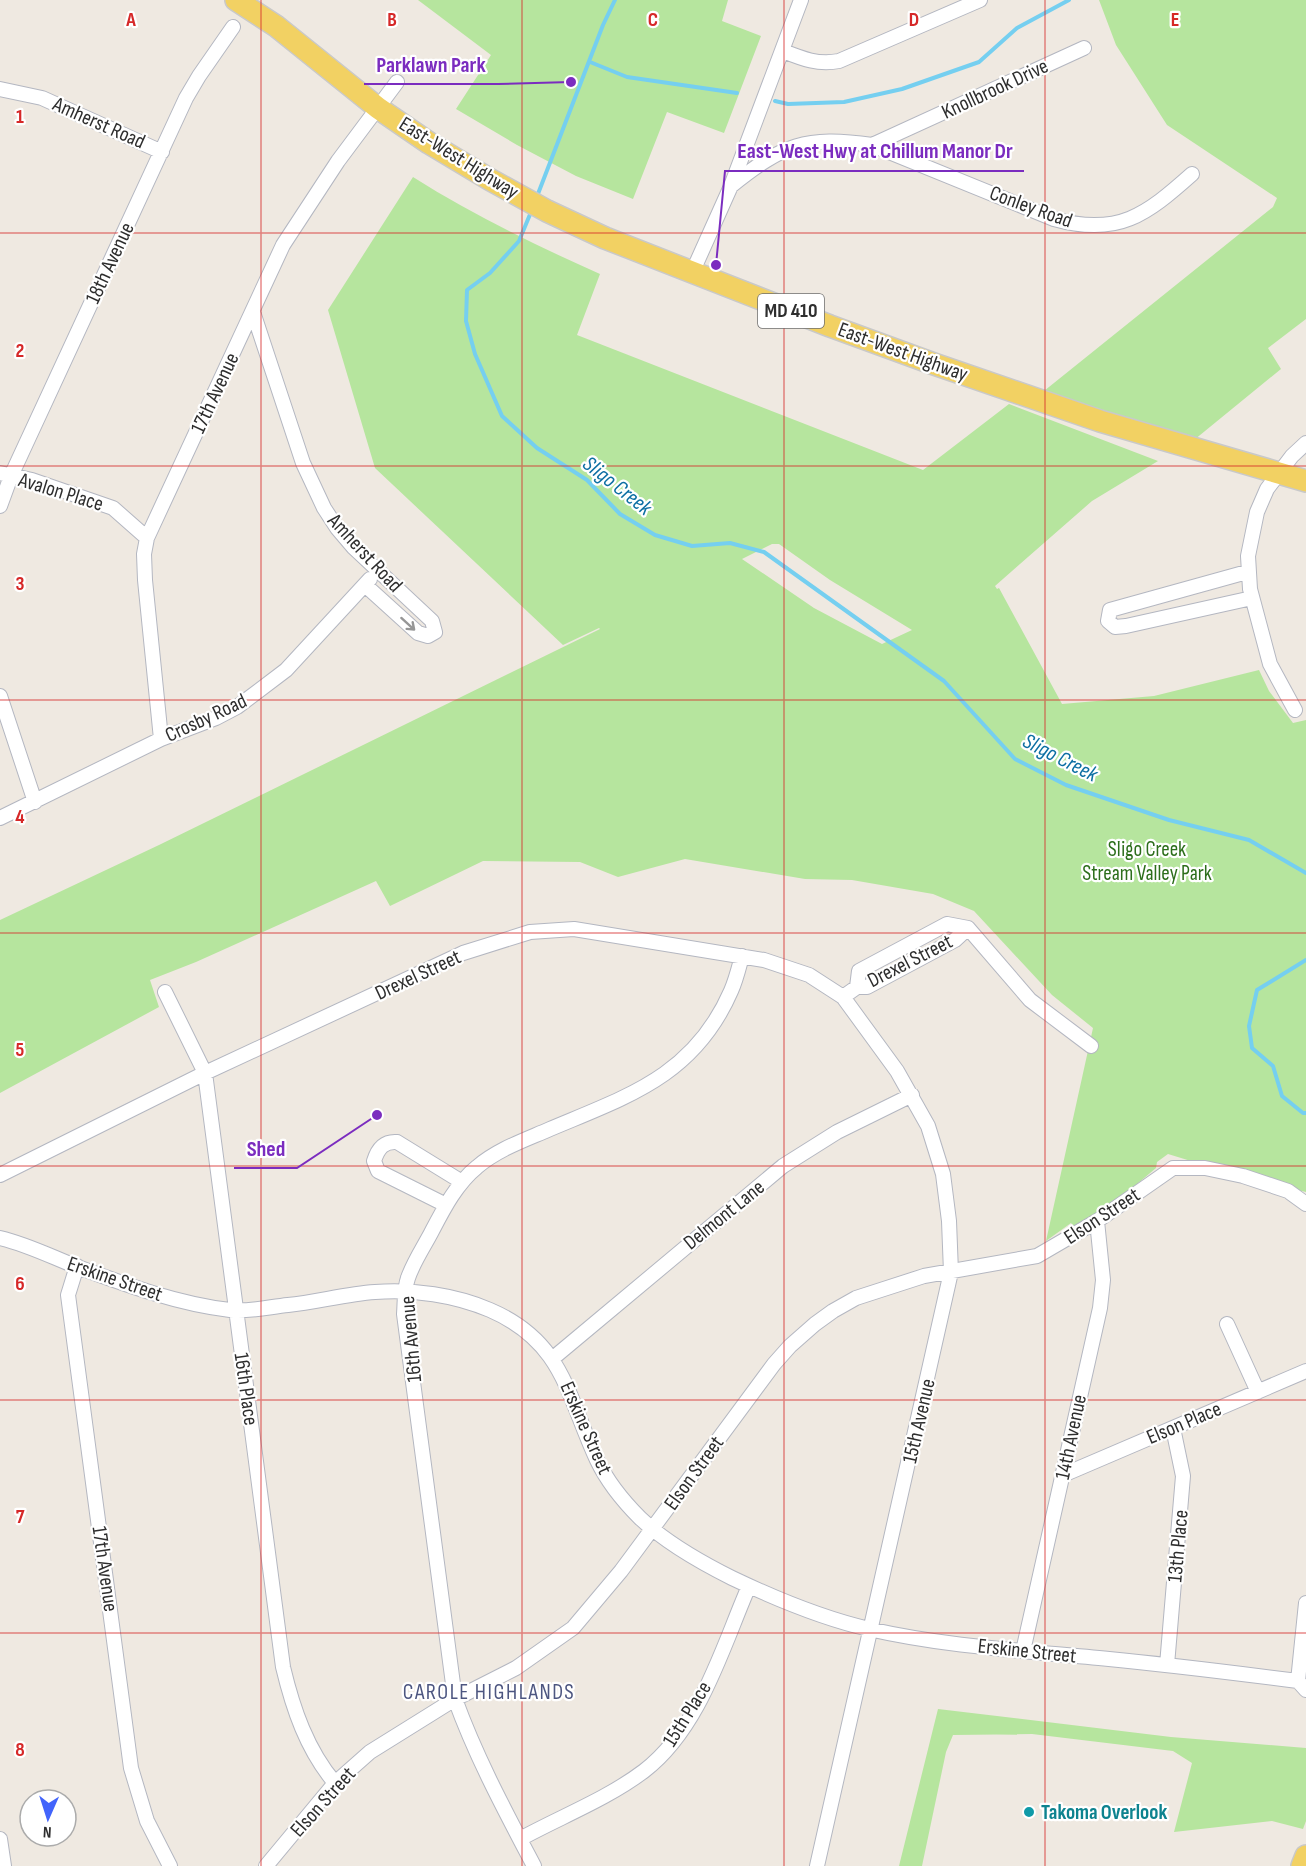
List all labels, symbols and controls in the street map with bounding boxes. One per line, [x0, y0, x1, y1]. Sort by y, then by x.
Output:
text: A [125, 8, 136, 32]
text: B [387, 8, 397, 32]
text: C [648, 8, 658, 32]
text: D [909, 8, 919, 32]
text: E [1171, 8, 1179, 32]
callout: Parklawn Park [364, 44, 498, 84]
text: Parklawn Park [376, 52, 486, 79]
street label: Knollbrook Drive [938, 53, 1052, 125]
street label: Amherst Road [48, 91, 149, 154]
text: 1 [16, 105, 24, 129]
street label: East-West Highway [395, 111, 523, 205]
callout: East-West Hwy at Chillum Manor Dr [725, 131, 1024, 171]
text: East-West Hwy at Chillum Manor Dr [737, 138, 1013, 165]
street label: Conley Road [986, 180, 1076, 234]
street label: 18th Avenue [80, 218, 140, 308]
road number: MD 410 [758, 294, 824, 328]
street label: East-West Highway [835, 317, 971, 387]
text: 2 [16, 339, 24, 363]
street label: 17th Avenue [186, 349, 244, 437]
water label: Sligo Creek [577, 451, 658, 522]
street label: Avalon Place [15, 467, 106, 517]
street label: Amherst Road [322, 508, 408, 597]
text: 3 [16, 572, 25, 596]
one-way arrow [401, 617, 416, 631]
street label: Crosby Road [161, 688, 251, 748]
water label: Sligo Creek [1018, 728, 1103, 789]
text: 4 [15, 805, 25, 829]
park label: Sligo Creek Stream Valley Park [1082, 837, 1212, 886]
street label: Drexel Street [863, 929, 957, 993]
street label: Drexel Street [371, 944, 465, 1006]
text: 5 [16, 1038, 25, 1062]
callout: Shed [234, 1128, 297, 1168]
text: Shed [247, 1136, 285, 1163]
street label: Delmont Lane [678, 1175, 770, 1255]
street label: Elson Street [1059, 1182, 1145, 1250]
street label: Erskine Street [64, 1251, 166, 1307]
text: 6 [15, 1272, 25, 1296]
street label: 16th Avenue [395, 1295, 427, 1383]
street label: 16th Place [229, 1351, 263, 1427]
street label: 15th Avenue [897, 1376, 941, 1466]
street label: Erskine Street [554, 1378, 618, 1478]
street label: 14th Avenue [1050, 1392, 1092, 1482]
street label: Elson Place [1143, 1396, 1225, 1450]
street label: Elson Street [659, 1431, 729, 1515]
text: 7 [16, 1505, 25, 1529]
street label: 13th Place [1162, 1509, 1194, 1583]
street label: 17th Avenue [87, 1525, 123, 1613]
street label: Erskine Street [977, 1633, 1077, 1669]
street label: 15th Place [657, 1677, 717, 1751]
district label: CAROLE HIGHLANDS [403, 1679, 575, 1706]
text: 8 [15, 1738, 25, 1762]
street label: Elson Street [285, 1762, 361, 1842]
north arrow [18, 1788, 78, 1848]
place label: Takoma Overlook [1041, 1800, 1167, 1825]
marker: Takoma Overlook [1022, 1805, 1036, 1819]
text: N [43, 1822, 52, 1841]

